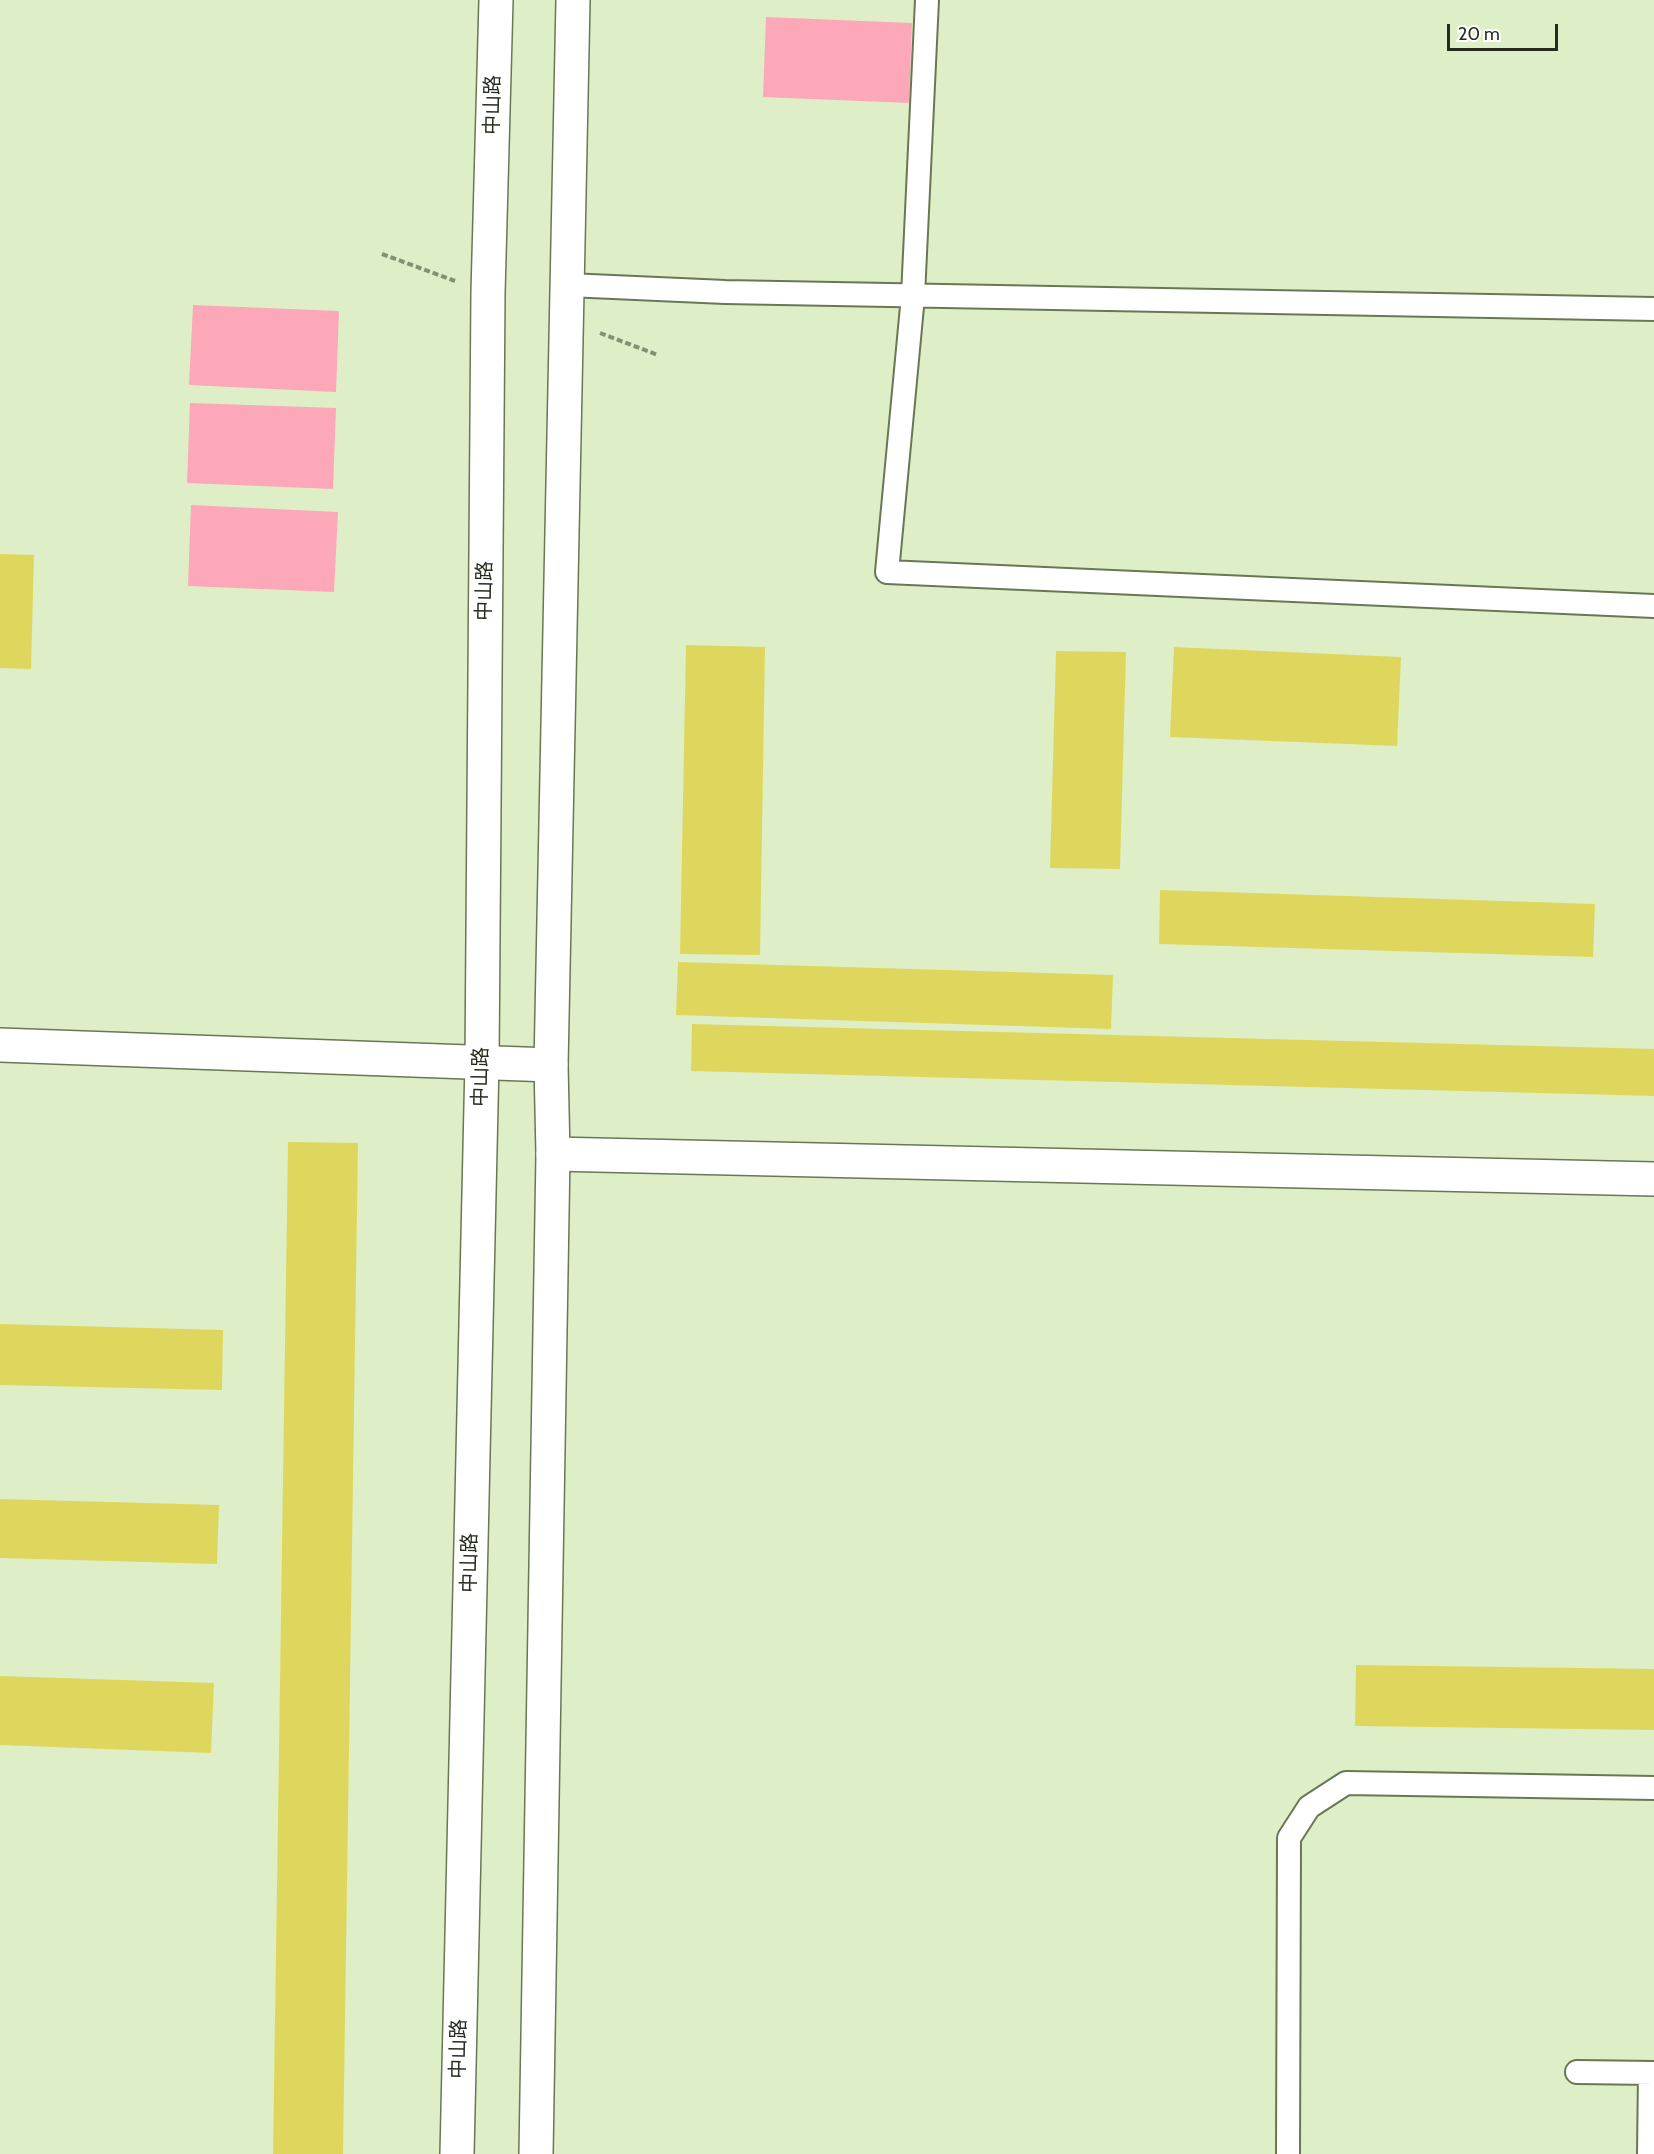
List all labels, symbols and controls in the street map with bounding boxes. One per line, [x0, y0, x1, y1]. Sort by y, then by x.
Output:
scale bar [1450, 12, 1561, 50]
text: 20 m [1458, 23, 1500, 45]
street label: 中山路 [480, 75, 506, 135]
street label: 中山路 [472, 561, 498, 621]
street label: 中山路 [468, 1047, 494, 1107]
street label: 中山路 [457, 1533, 483, 1593]
street label: 中山路 [446, 2019, 472, 2079]

